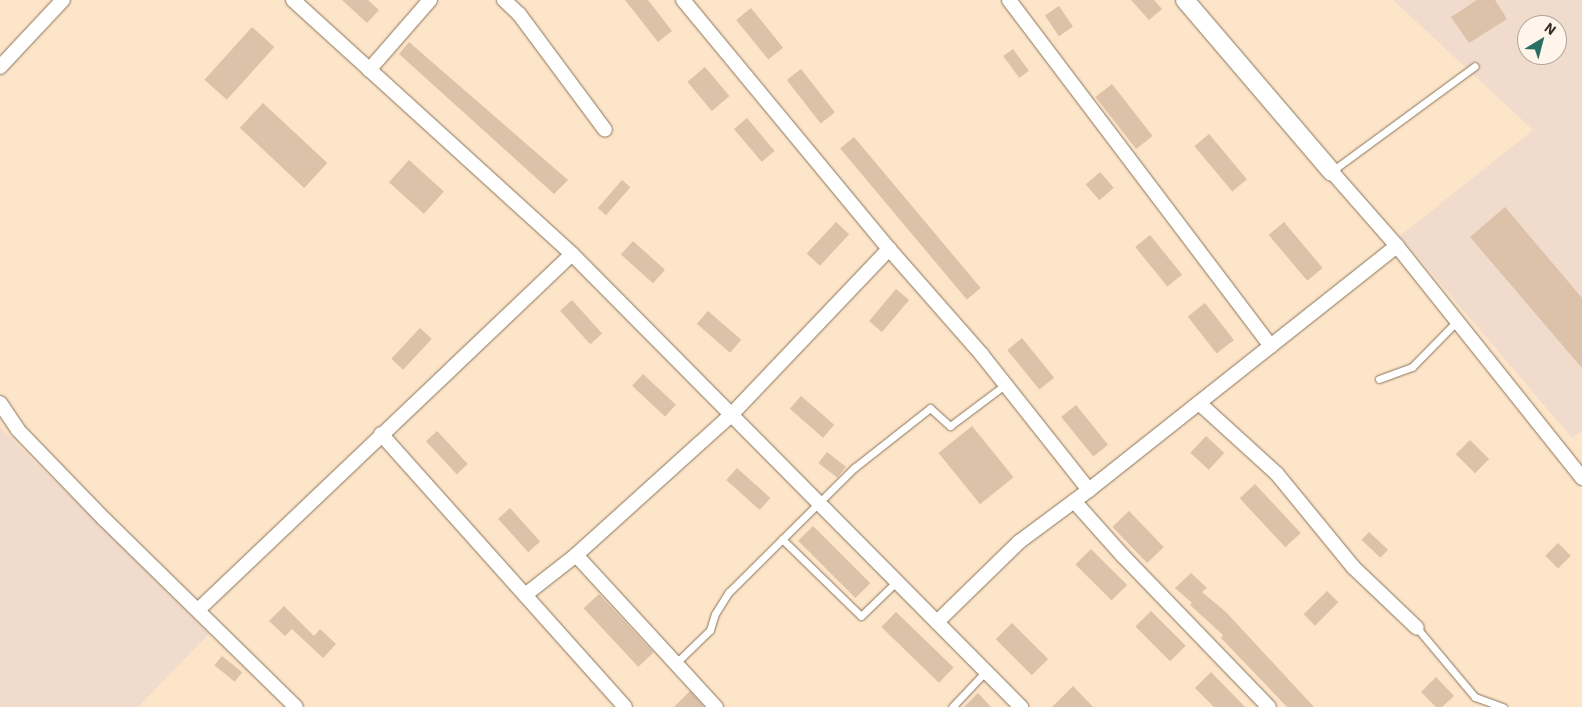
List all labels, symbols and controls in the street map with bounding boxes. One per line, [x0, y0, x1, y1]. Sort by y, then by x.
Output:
north arrow [1517, 15, 1567, 65]
text: N [1541, 19, 1560, 39]

